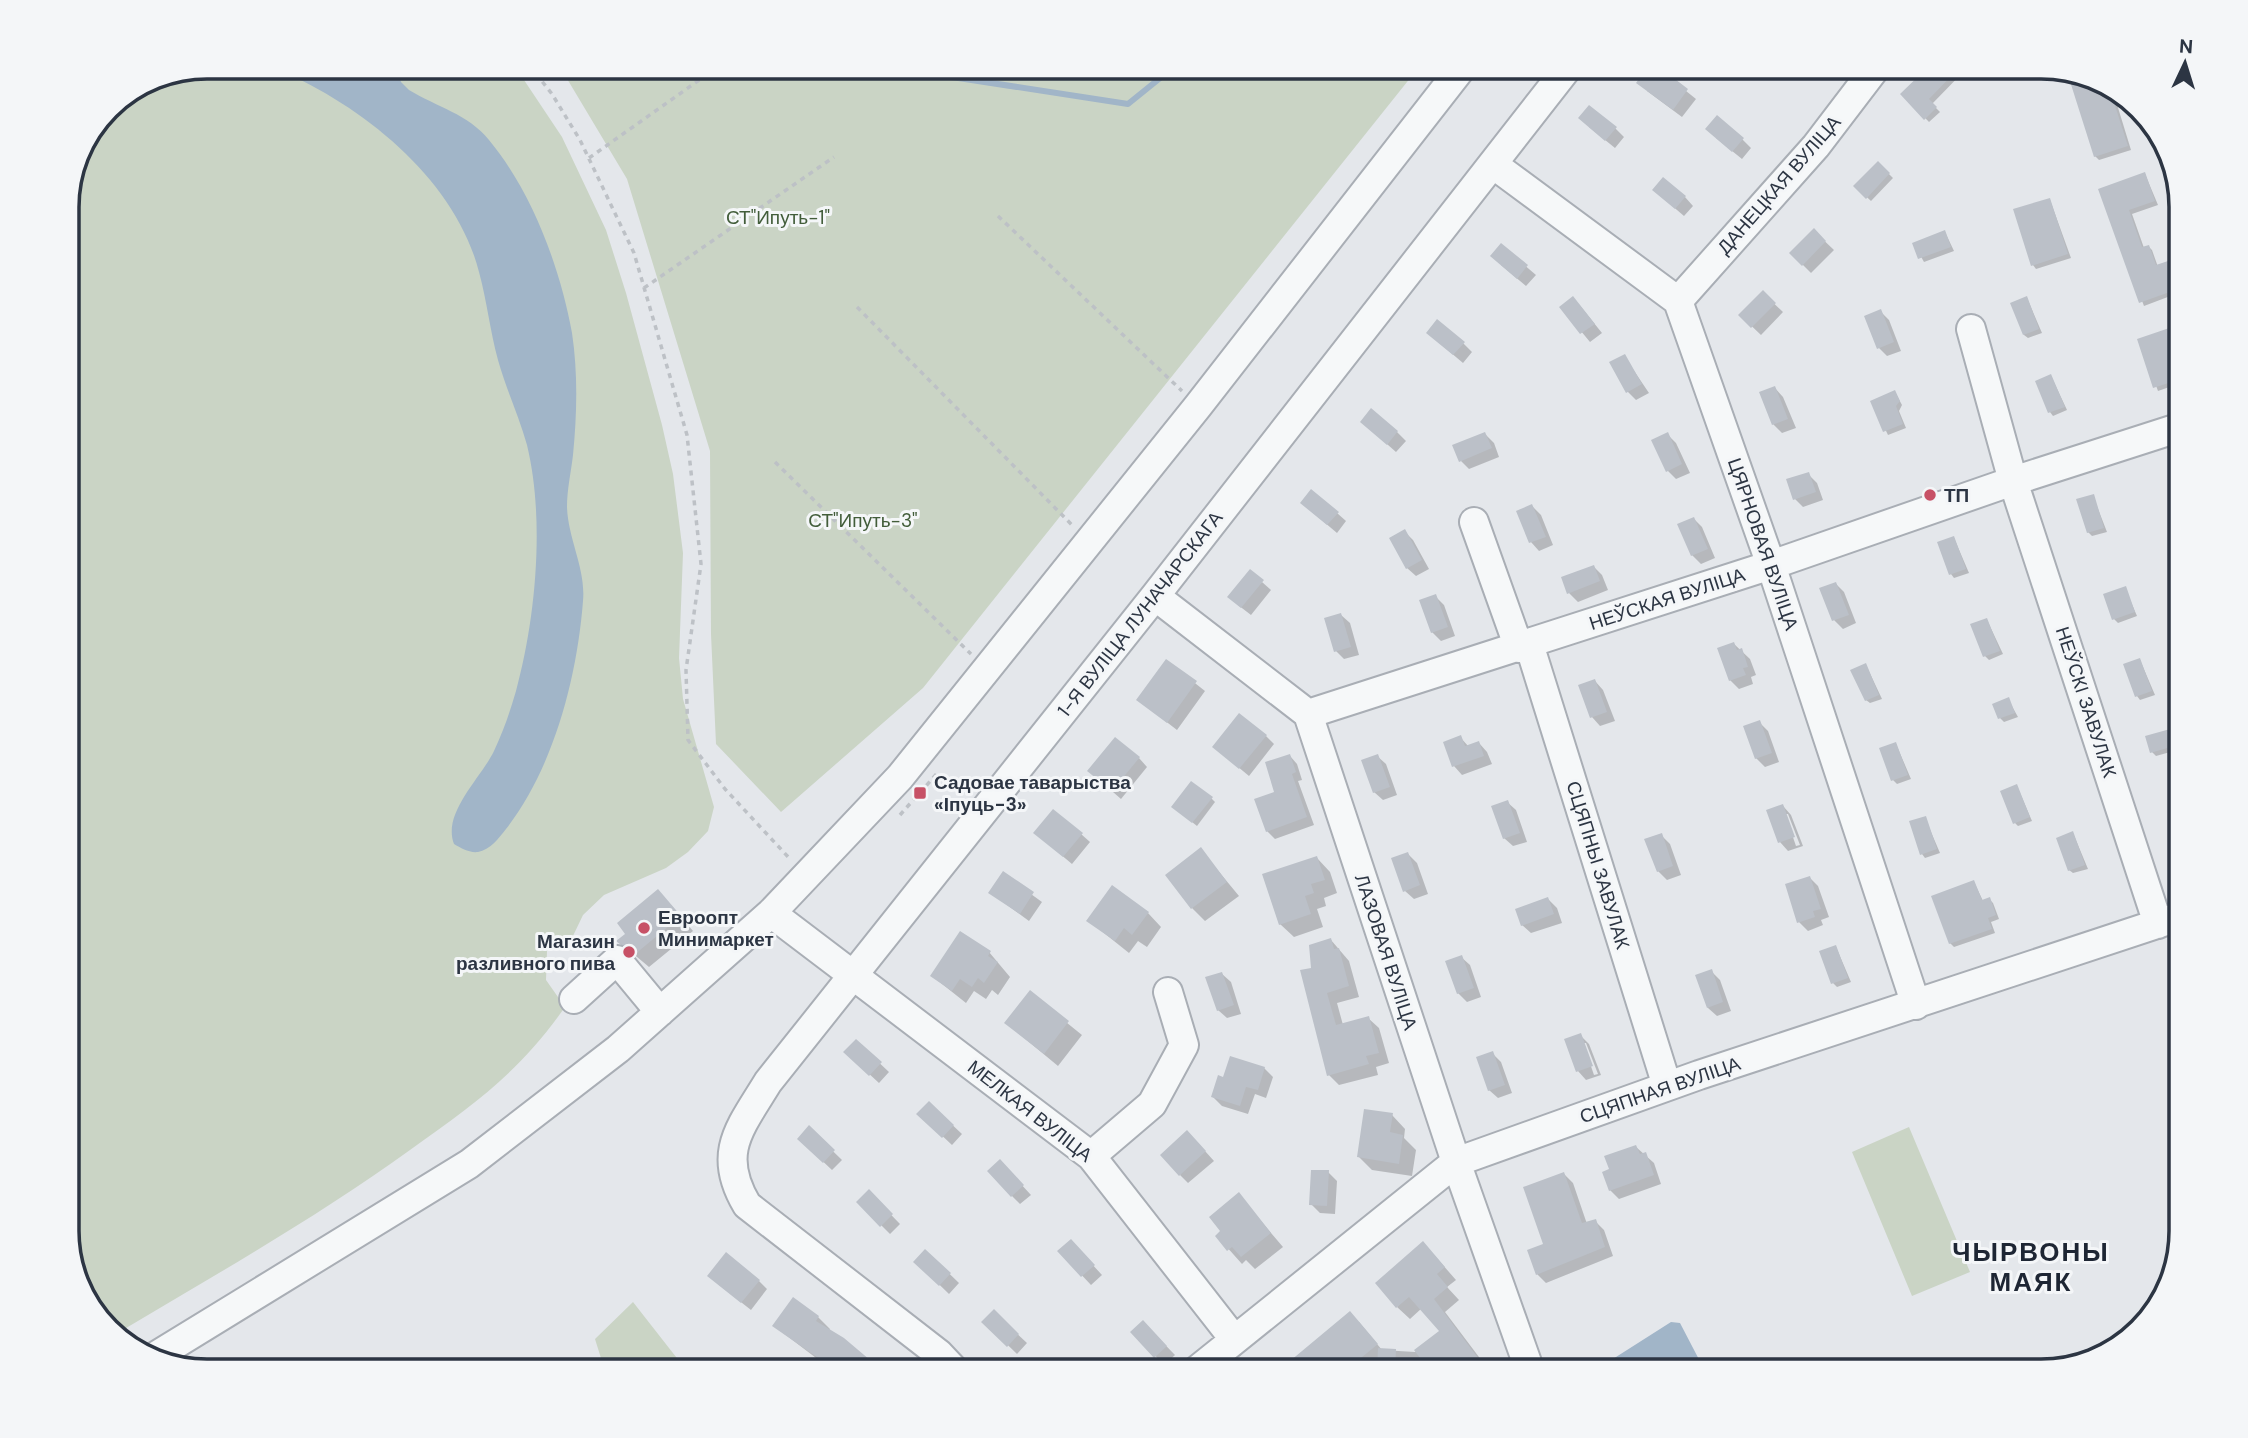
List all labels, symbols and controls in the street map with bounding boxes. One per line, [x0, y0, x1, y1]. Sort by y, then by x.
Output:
north arrow [2150, 28, 2220, 98]
text: N [2178, 34, 2194, 59]
street label: ДАНЕЦКАЯ ВУЛІЦА [1712, 110, 1847, 260]
park label: СТ"Ипуть-1" [726, 205, 830, 230]
street label: ЦЯРНОВАЯ ВУЛІЦА [1722, 455, 1804, 634]
place label: ТП [1944, 483, 1969, 508]
marker: ТП [1922, 487, 1938, 503]
street label: 1-Я ВУЛІЦА ЛУНАЧАРСКАГА [1052, 506, 1228, 722]
park label: СТ"Ипуть-3" [808, 508, 918, 533]
street label: НЕЎСКАЯ ВУЛІЦА [1586, 562, 1749, 636]
street label: НЕЎСКІ ЗАВУЛАК [2050, 623, 2122, 781]
place label: Садовае таварыства «Іпуць-3» [934, 770, 1131, 817]
street label: СЦЯПНЫ ЗАВУЛАК [1561, 778, 1635, 952]
marker: Садовае таварыства «Іпуць-3» [912, 785, 928, 801]
street label: ЛАЗОВАЯ ВУЛІЦА [1349, 871, 1423, 1033]
place label: Евроопт Минимаркет [658, 905, 774, 952]
marker: Евроопт Минимаркет [636, 920, 652, 936]
place label: Магазин разливного пива [456, 929, 615, 976]
marker: Магазин разливного пива [621, 944, 637, 960]
street label: СЦЯПНАЯ ВУЛІЦА [1576, 1051, 1744, 1129]
street label: МЕЛКАЯ ВУЛІЦА [963, 1055, 1098, 1168]
district label: ЧЫРВОНЫ МАЯК [1952, 1235, 2110, 1299]

